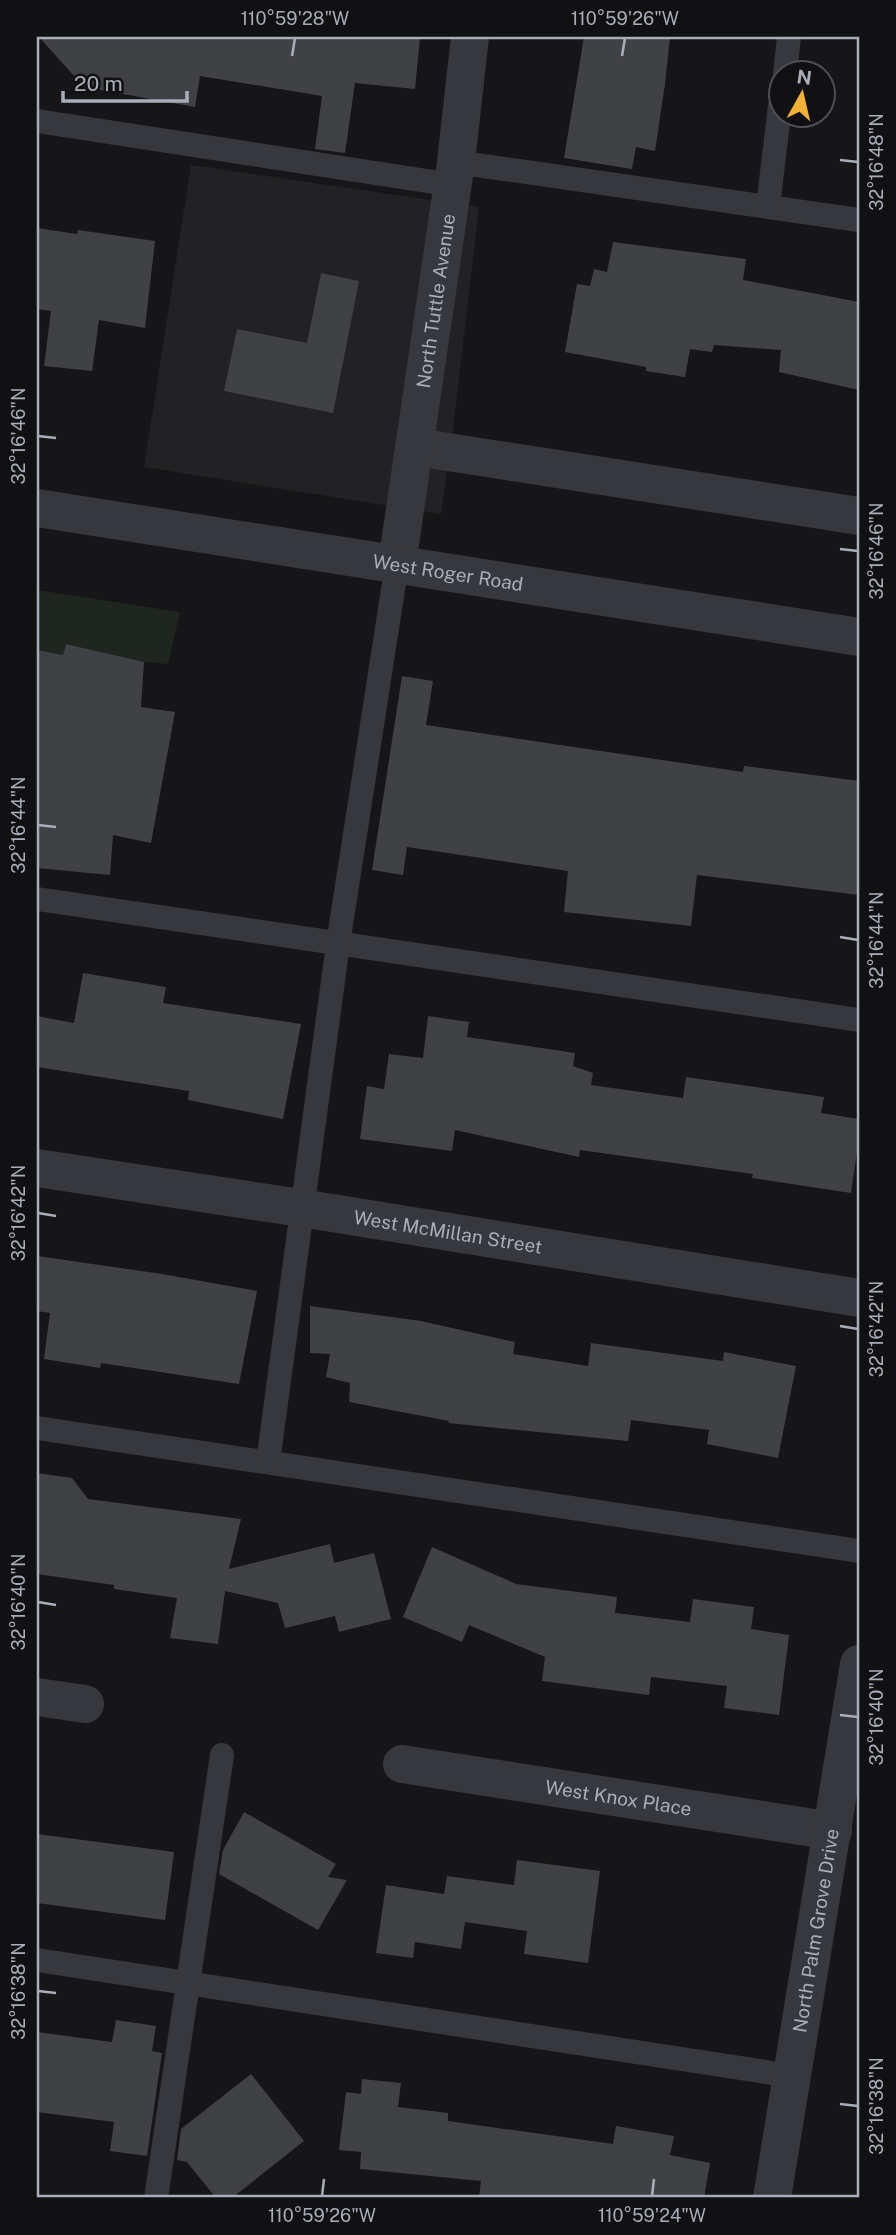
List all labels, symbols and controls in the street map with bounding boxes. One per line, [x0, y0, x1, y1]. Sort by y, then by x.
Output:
text: 110°59'28"W [241, 8, 349, 29]
text: 110°59'26"W [571, 8, 679, 29]
scale bar [63, 60, 187, 104]
north arrow [766, 60, 836, 130]
text: N [795, 65, 813, 89]
text: 20 m [74, 71, 123, 96]
text: 32°16'48"N [866, 113, 887, 211]
street label: North Tuttle Avenue [412, 212, 459, 390]
text: 32°16'46"N [8, 387, 29, 485]
text: 32°16'46"N [866, 502, 887, 600]
street label: West Roger Road [371, 550, 525, 595]
text: 32°16'44"N [8, 776, 29, 874]
text: 32°16'44"N [866, 891, 887, 989]
text: 32°16'42"N [8, 1165, 29, 1261]
street label: West McMillan Street [352, 1206, 544, 1258]
text: 32°16'42"N [866, 1281, 887, 1377]
text: 32°16'40"N [8, 1554, 29, 1650]
text: 32°16'40"N [866, 1669, 887, 1765]
street label: West Knox Place [544, 1775, 693, 1820]
street label: North Palm Grove Drive [788, 1827, 843, 2034]
text: 32°16'38"N [8, 1942, 29, 2040]
text: 32°16'38"N [866, 2057, 887, 2155]
text: 110°59'26"W [268, 2205, 376, 2226]
text: 110°59'24"W [598, 2205, 706, 2226]

